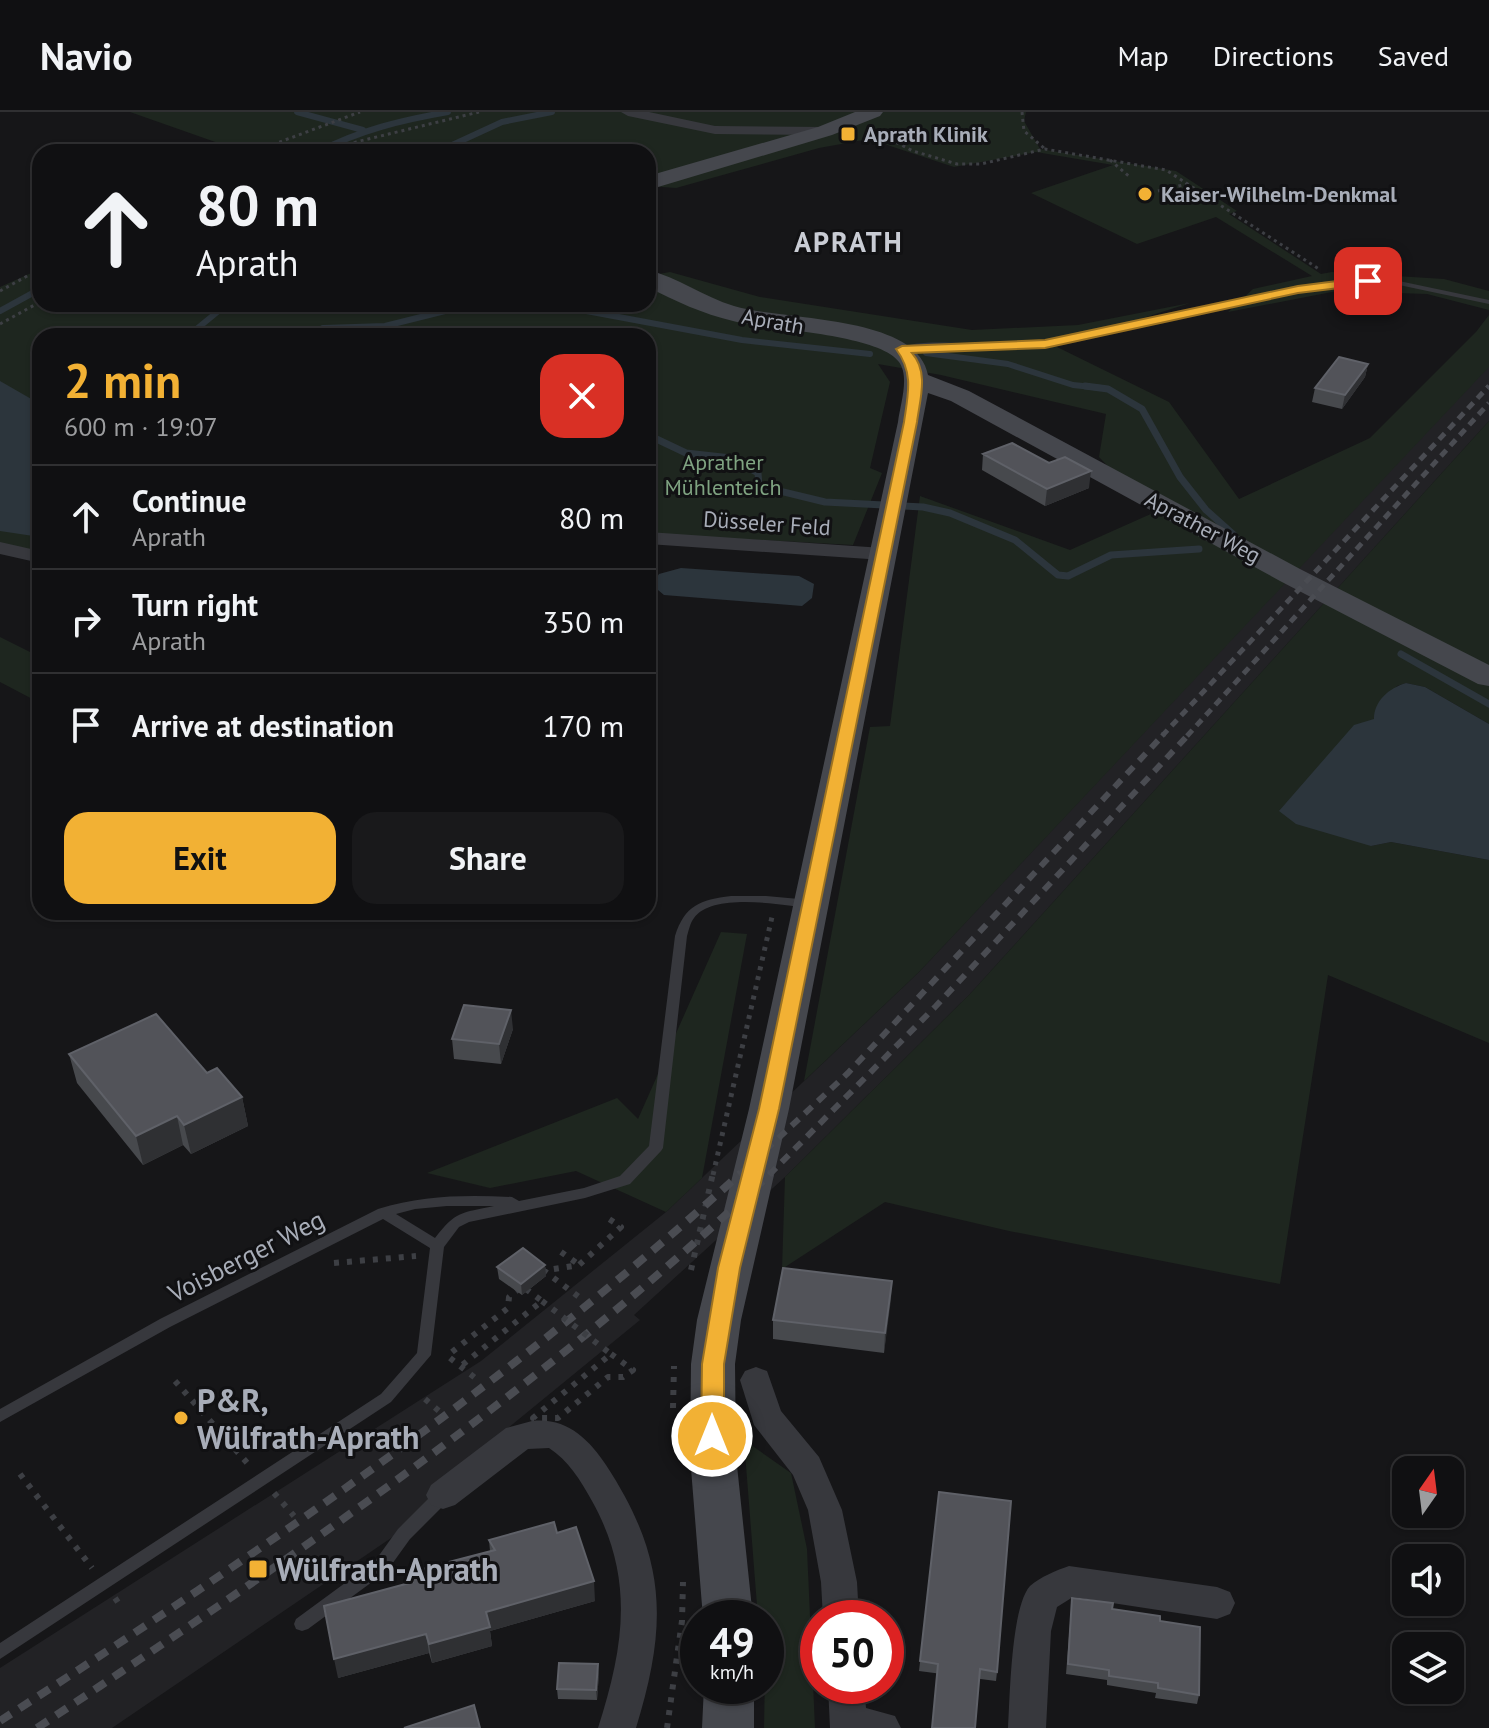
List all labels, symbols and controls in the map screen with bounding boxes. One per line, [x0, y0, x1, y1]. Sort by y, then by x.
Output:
text: Navio [40, 31, 133, 80]
text: Map [1118, 37, 1169, 74]
text: Directions [1213, 37, 1334, 74]
text: Saved [1378, 37, 1449, 74]
place label: Aprath Klinik [864, 120, 988, 148]
marker: Aprath Klinik [839, 125, 857, 143]
text: 80 m [196, 169, 319, 241]
icon: ahead [64, 176, 168, 280]
place label: Kaiser-Wilhelm-Denkmal [1161, 180, 1397, 208]
marker: Kaiser-Wilhelm-Denkmal [1136, 185, 1154, 203]
district label: APRATH [794, 223, 904, 260]
text: Aprath [196, 239, 299, 286]
pin [1334, 247, 1402, 315]
icon: arrive [1346, 259, 1390, 303]
street label: Aprath [740, 302, 806, 340]
text: 2 min [64, 349, 181, 411]
button: close [540, 354, 624, 438]
text: 600 m · 19:07 [64, 410, 218, 443]
park label: Aprather Mühlenteich [664, 448, 782, 501]
text: Continue [132, 481, 246, 520]
street label: Aprather Weg [1140, 485, 1266, 569]
icon: ahead [64, 495, 108, 539]
text: 80 m [559, 498, 624, 537]
street label: Düsseler Feld [702, 505, 832, 541]
text: Aprath [132, 520, 206, 553]
text: Turn right [132, 585, 258, 624]
icon: right [64, 599, 108, 643]
text: 350 m [543, 602, 624, 641]
text: Aprath [132, 624, 206, 657]
icon: arrive [64, 703, 108, 747]
text: Arrive at destination [132, 706, 394, 745]
text: 170 m [543, 706, 624, 745]
button: Exit [64, 812, 336, 904]
button: Share [352, 812, 624, 904]
street label: Voisberger Weg [161, 1202, 330, 1310]
place label: P&R, Wülfrath-Aprath [197, 1379, 419, 1458]
position arrow [670, 1394, 754, 1478]
marker: P&R, Wülfrath-Aprath [172, 1409, 190, 1427]
north arrow [1392, 1456, 1464, 1528]
map controls [1392, 1456, 1464, 1704]
button: sound [1392, 1544, 1464, 1616]
place label: Wülfrath-Aprath [276, 1548, 498, 1590]
marker: Wülfrath-Aprath [247, 1558, 269, 1580]
speed limit sign: 50 [800, 1600, 904, 1704]
text: 49 [709, 1616, 755, 1668]
button: layers [1392, 1632, 1464, 1704]
text: km/h [710, 1659, 754, 1685]

